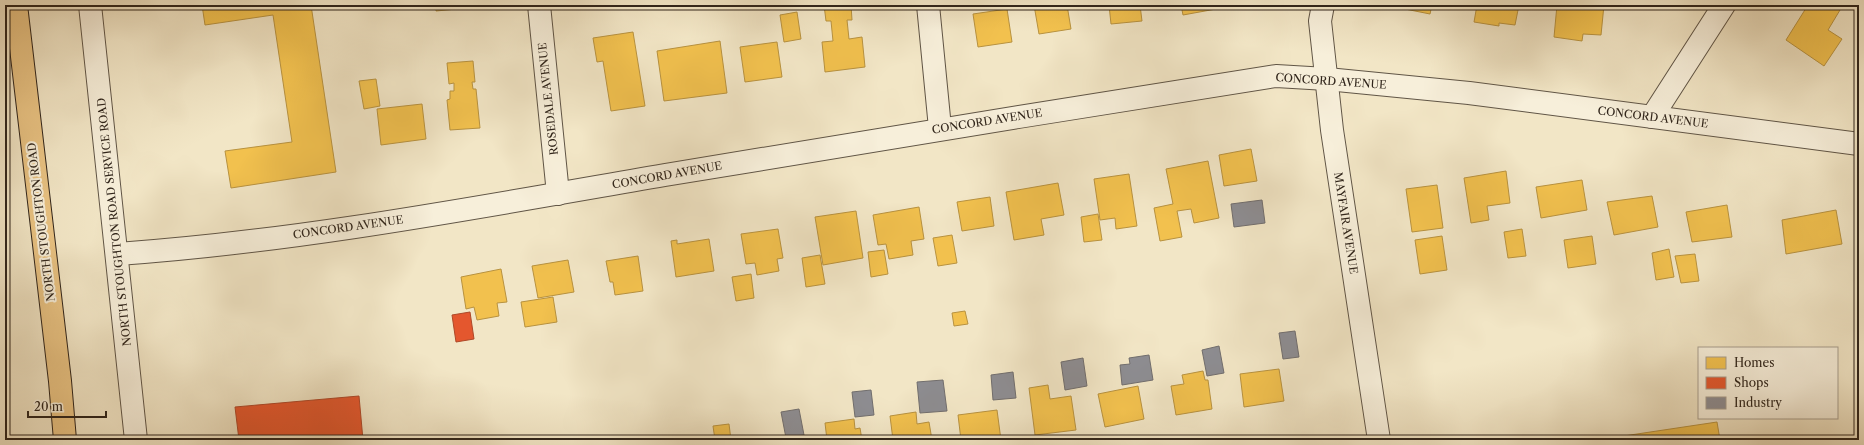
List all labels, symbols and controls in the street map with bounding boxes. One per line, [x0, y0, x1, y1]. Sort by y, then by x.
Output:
street label: ROSEDALE AVENUE [535, 42, 561, 156]
street label: CONCORD AVENUE [1275, 70, 1387, 92]
street label: NORTH STOUGHTON ROAD SERVICE ROAD [94, 97, 134, 347]
street label: CONCORD AVENUE [1597, 103, 1710, 131]
street label: CONCORD AVENUE [931, 105, 1044, 137]
street label: NORTH STOUGHTON ROAD [24, 142, 58, 302]
street label: CONCORD AVENUE [611, 158, 723, 192]
street label: MAYFAIR AVENUE [1331, 171, 1361, 275]
street label: CONCORD AVENUE [292, 212, 405, 242]
legend [1698, 347, 1838, 419]
text: Homes [1734, 355, 1774, 370]
text: Shops [1734, 375, 1769, 390]
scale bar [28, 393, 106, 419]
text: Industry [1734, 395, 1782, 410]
text: 20 m [34, 399, 63, 414]

